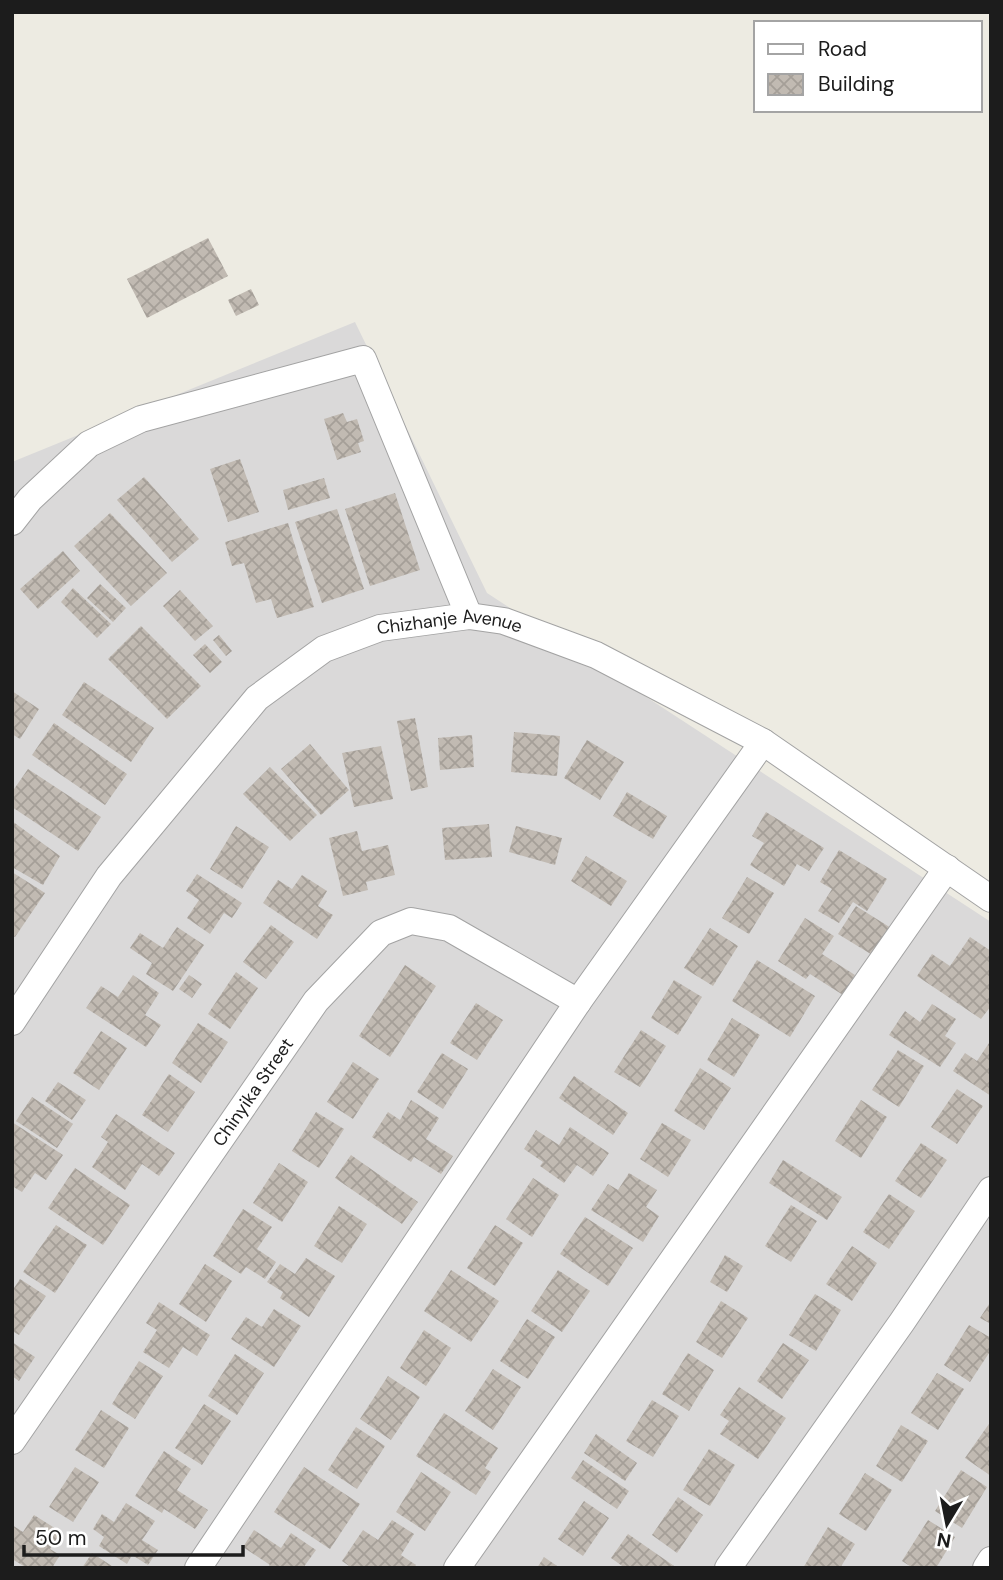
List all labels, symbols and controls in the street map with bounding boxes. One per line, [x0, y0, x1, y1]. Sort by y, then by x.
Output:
legend [754, 21, 982, 112]
text: Road [818, 35, 867, 63]
text: Building [818, 70, 895, 98]
street label: Chizhanje Avenue [375, 603, 526, 640]
street label: Chinyika Street [207, 1033, 299, 1151]
north arrow [912, 1489, 982, 1559]
scale bar [24, 1514, 243, 1558]
text: 50 m [35, 1524, 86, 1552]
text: N [935, 1527, 953, 1554]

